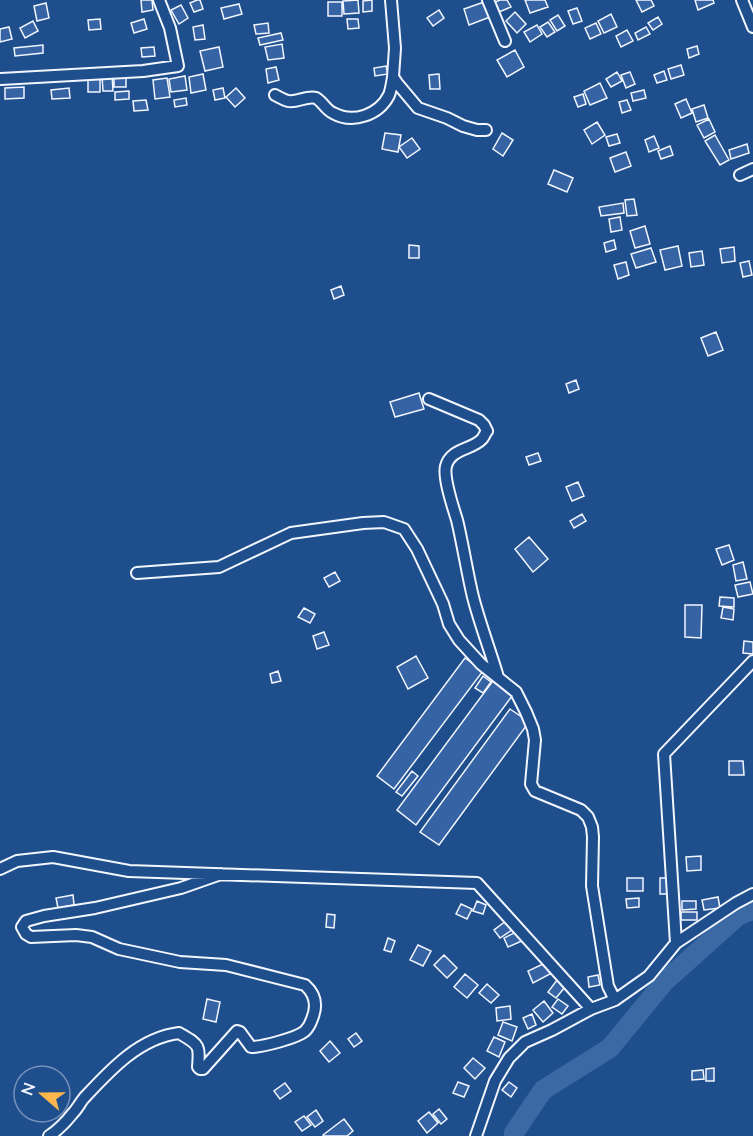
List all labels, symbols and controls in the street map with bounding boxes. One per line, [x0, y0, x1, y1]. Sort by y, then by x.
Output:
north arrow [12, 1064, 72, 1124]
text: N [16, 1080, 38, 1098]

